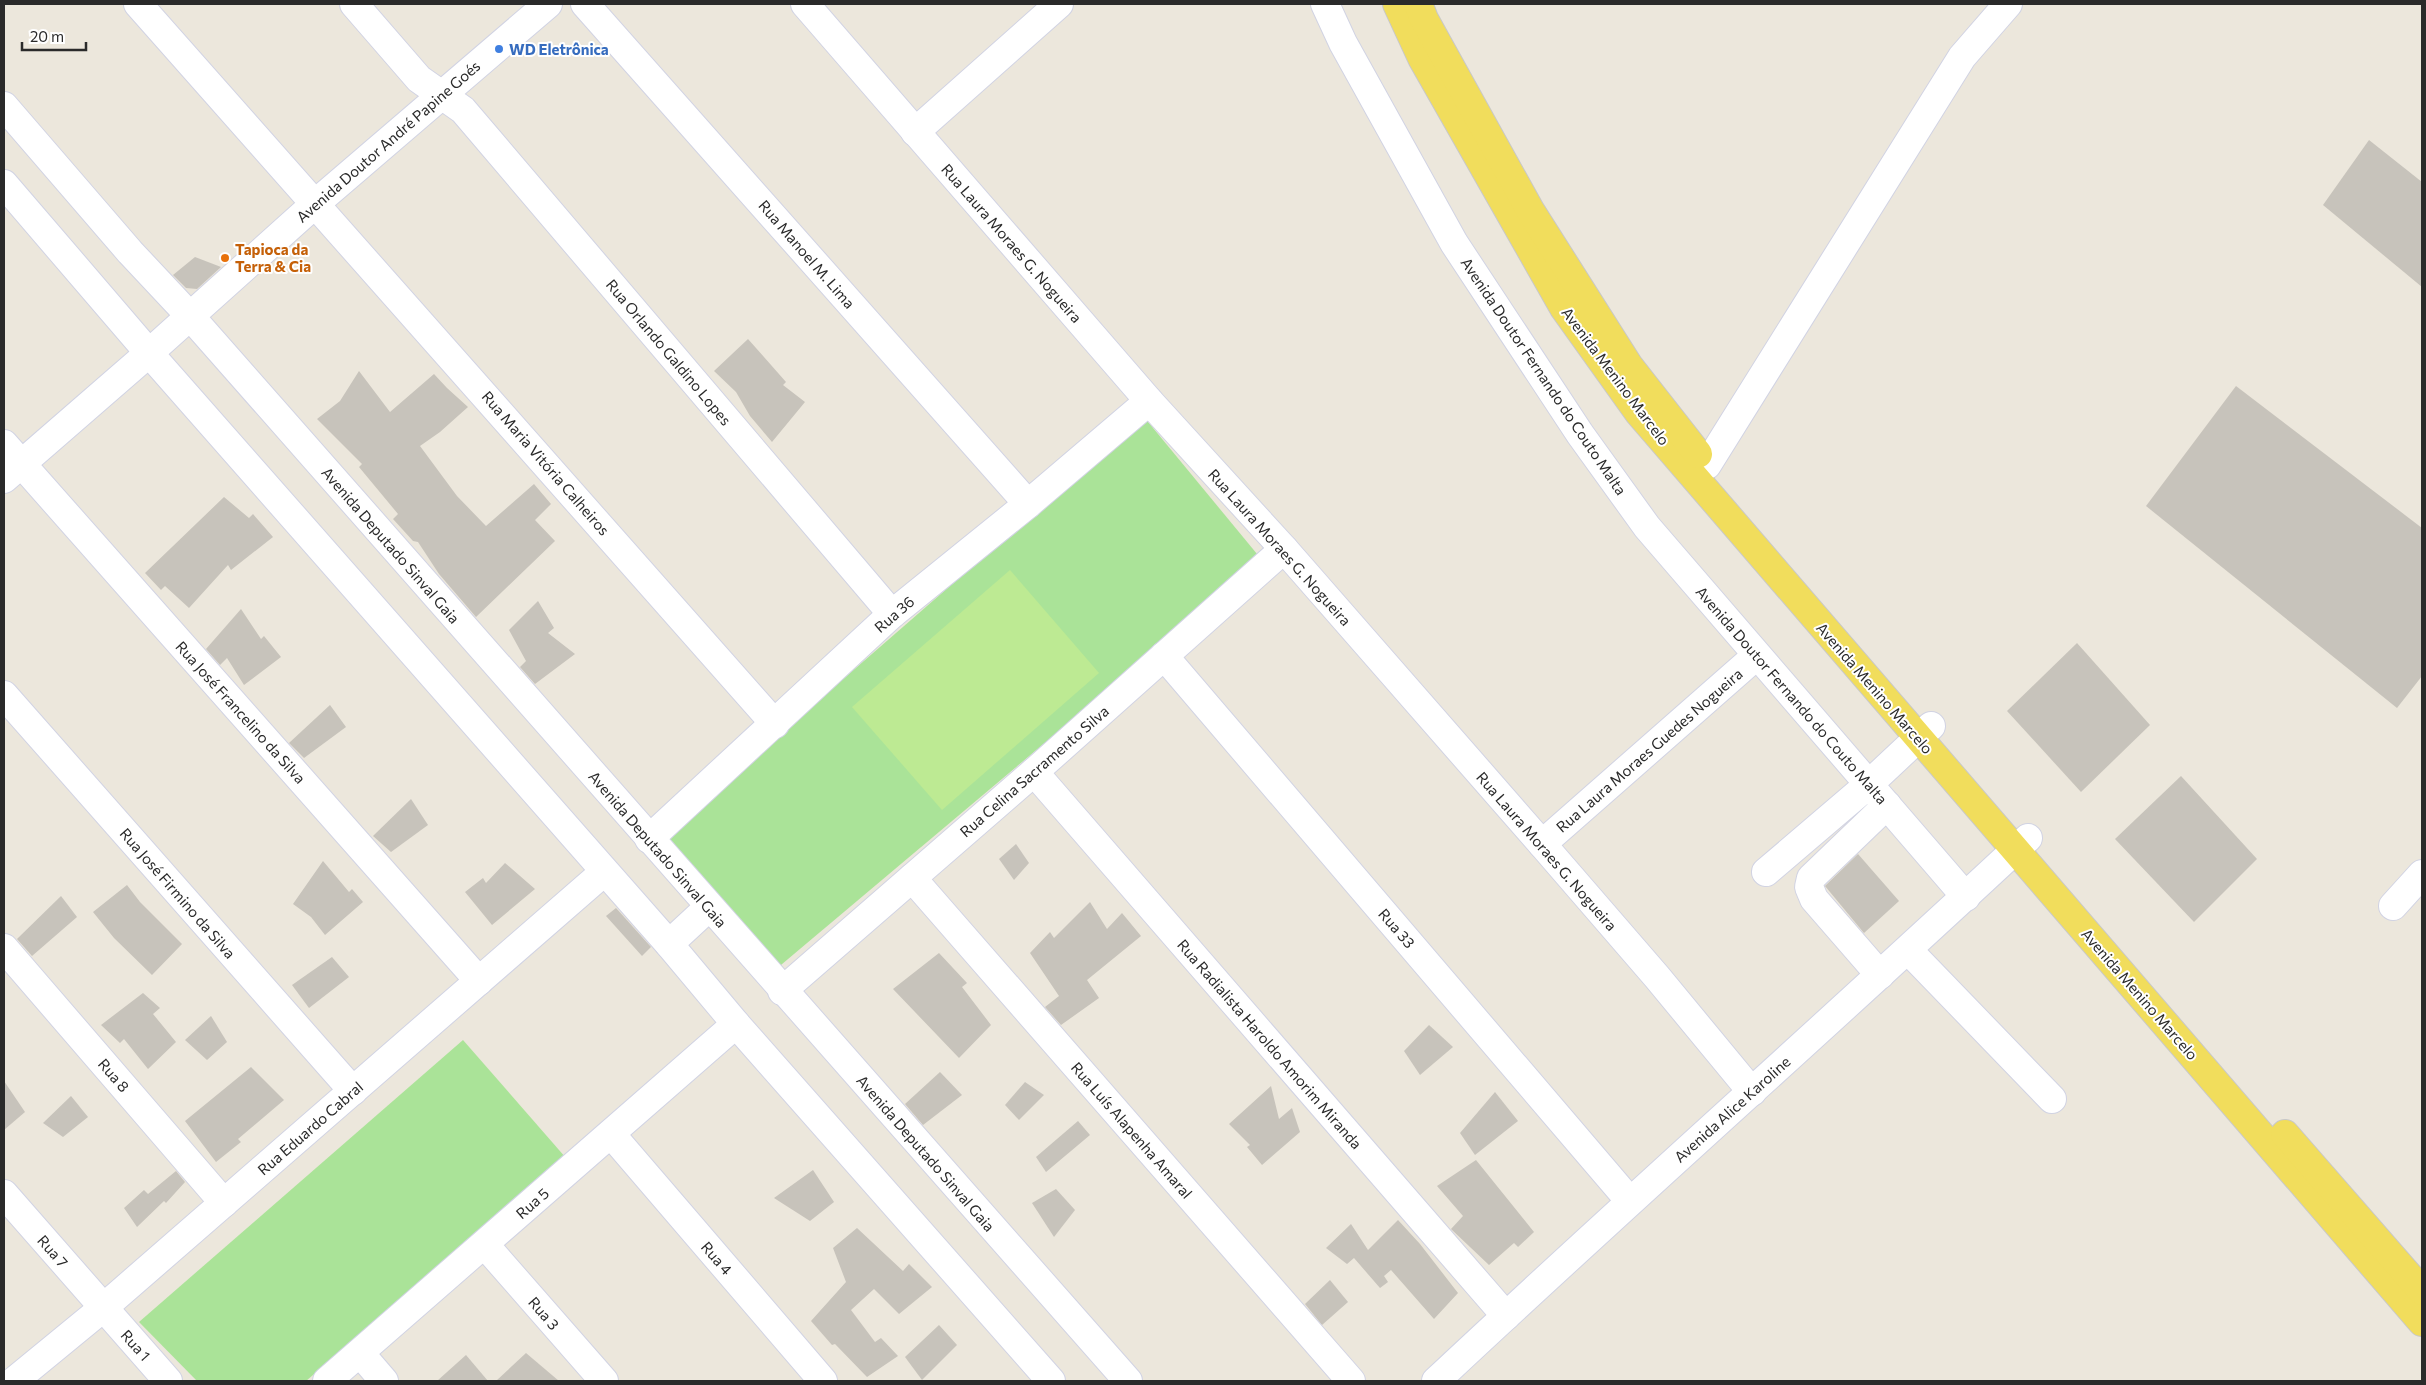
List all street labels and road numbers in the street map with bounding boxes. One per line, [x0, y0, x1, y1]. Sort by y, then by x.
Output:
street label: Avenida Doutor André Papine Goés [293, 56, 484, 226]
street label: Rua Laura Moraes G. Nogueira [938, 160, 1086, 326]
street label: Rua Manoel M. Lima [755, 196, 859, 312]
street label: Avenida Doutor Fernando do Couto Malta [1457, 254, 1631, 498]
street label: Rua Orlando Galdino Lopes [603, 275, 735, 429]
street label: Avenida Menino Marcelo [1558, 304, 1674, 449]
street label: Rua Maria Vitória Calheiros [478, 387, 614, 539]
street label: Avenida Deputado Sinval Gaia [318, 463, 464, 627]
street label: Rua Laura Moraes G. Nogueira [1205, 465, 1355, 629]
street label: Avenida Doutor Fernando do Couto Malta [1692, 582, 1892, 808]
street label: Rua 36 [870, 592, 918, 636]
street label: Avenida Menino Marcelo [1813, 619, 1937, 757]
street label: Rua José Francelino da Silva [172, 637, 310, 787]
street label: Rua Laura Moraes Guedes Nogueira [1552, 664, 1746, 836]
street label: Rua Celina Sacramento Silva [956, 701, 1112, 841]
street label: Avenida Deputado Sinval Gaia [585, 767, 731, 931]
street label: Rua Laura Moraes G. Nogueira [1473, 768, 1621, 934]
street label: Rua José Firmino da Silva [116, 824, 240, 962]
street label: Rua 33 [1375, 905, 1419, 951]
street label: Avenida Menino Marcelo [2078, 925, 2202, 1063]
street label: Rua Radialista Haroldo Amorim Miranda [1174, 935, 1366, 1153]
street label: Avenida Alice Karoline [1670, 1052, 1794, 1166]
street label: Rua 8 [95, 1055, 133, 1095]
street label: Rua Luís Alapenha Amaral [1068, 1058, 1196, 1202]
street label: Avenida Deputado Sinval Gaia [853, 1071, 999, 1235]
street label: Rua Eduardo Cabral [254, 1077, 366, 1179]
street label: Rua 5 [512, 1184, 552, 1222]
street label: Rua 7 [34, 1231, 72, 1271]
street label: Rua 4 [698, 1238, 736, 1278]
street label: Rua 3 [525, 1293, 563, 1333]
street label: Rua 1 [117, 1326, 155, 1364]

